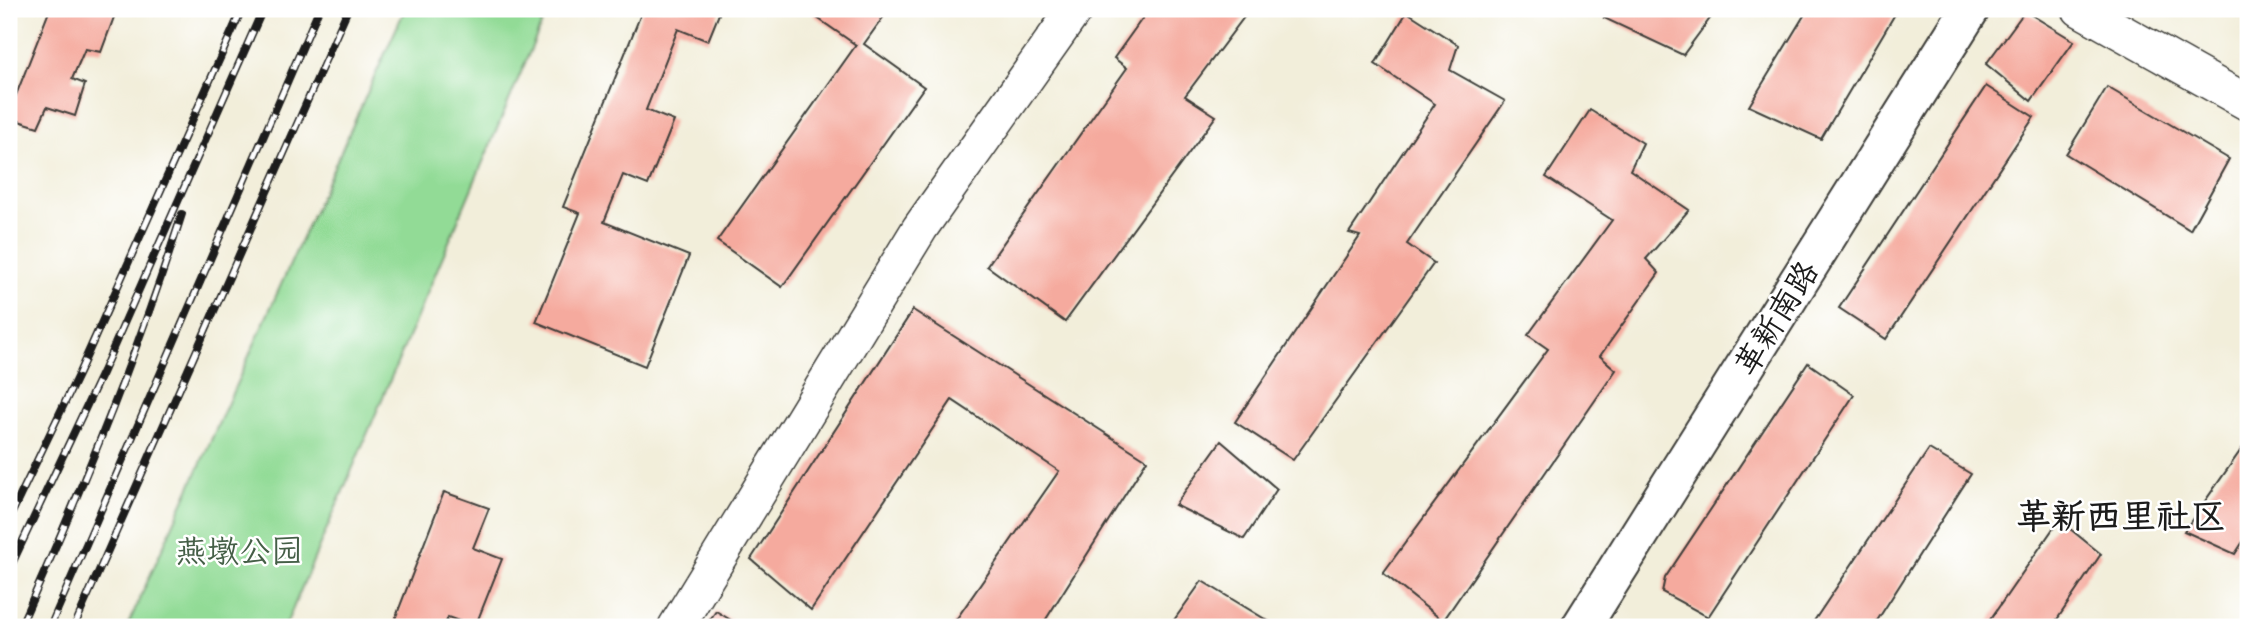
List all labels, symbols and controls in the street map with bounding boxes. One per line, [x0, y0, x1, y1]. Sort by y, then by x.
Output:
street label: 革新南路 [1725, 253, 1833, 387]
district label: 革新西里社区 [2016, 494, 2226, 545]
park label: 燕墩公园 [175, 531, 303, 578]

